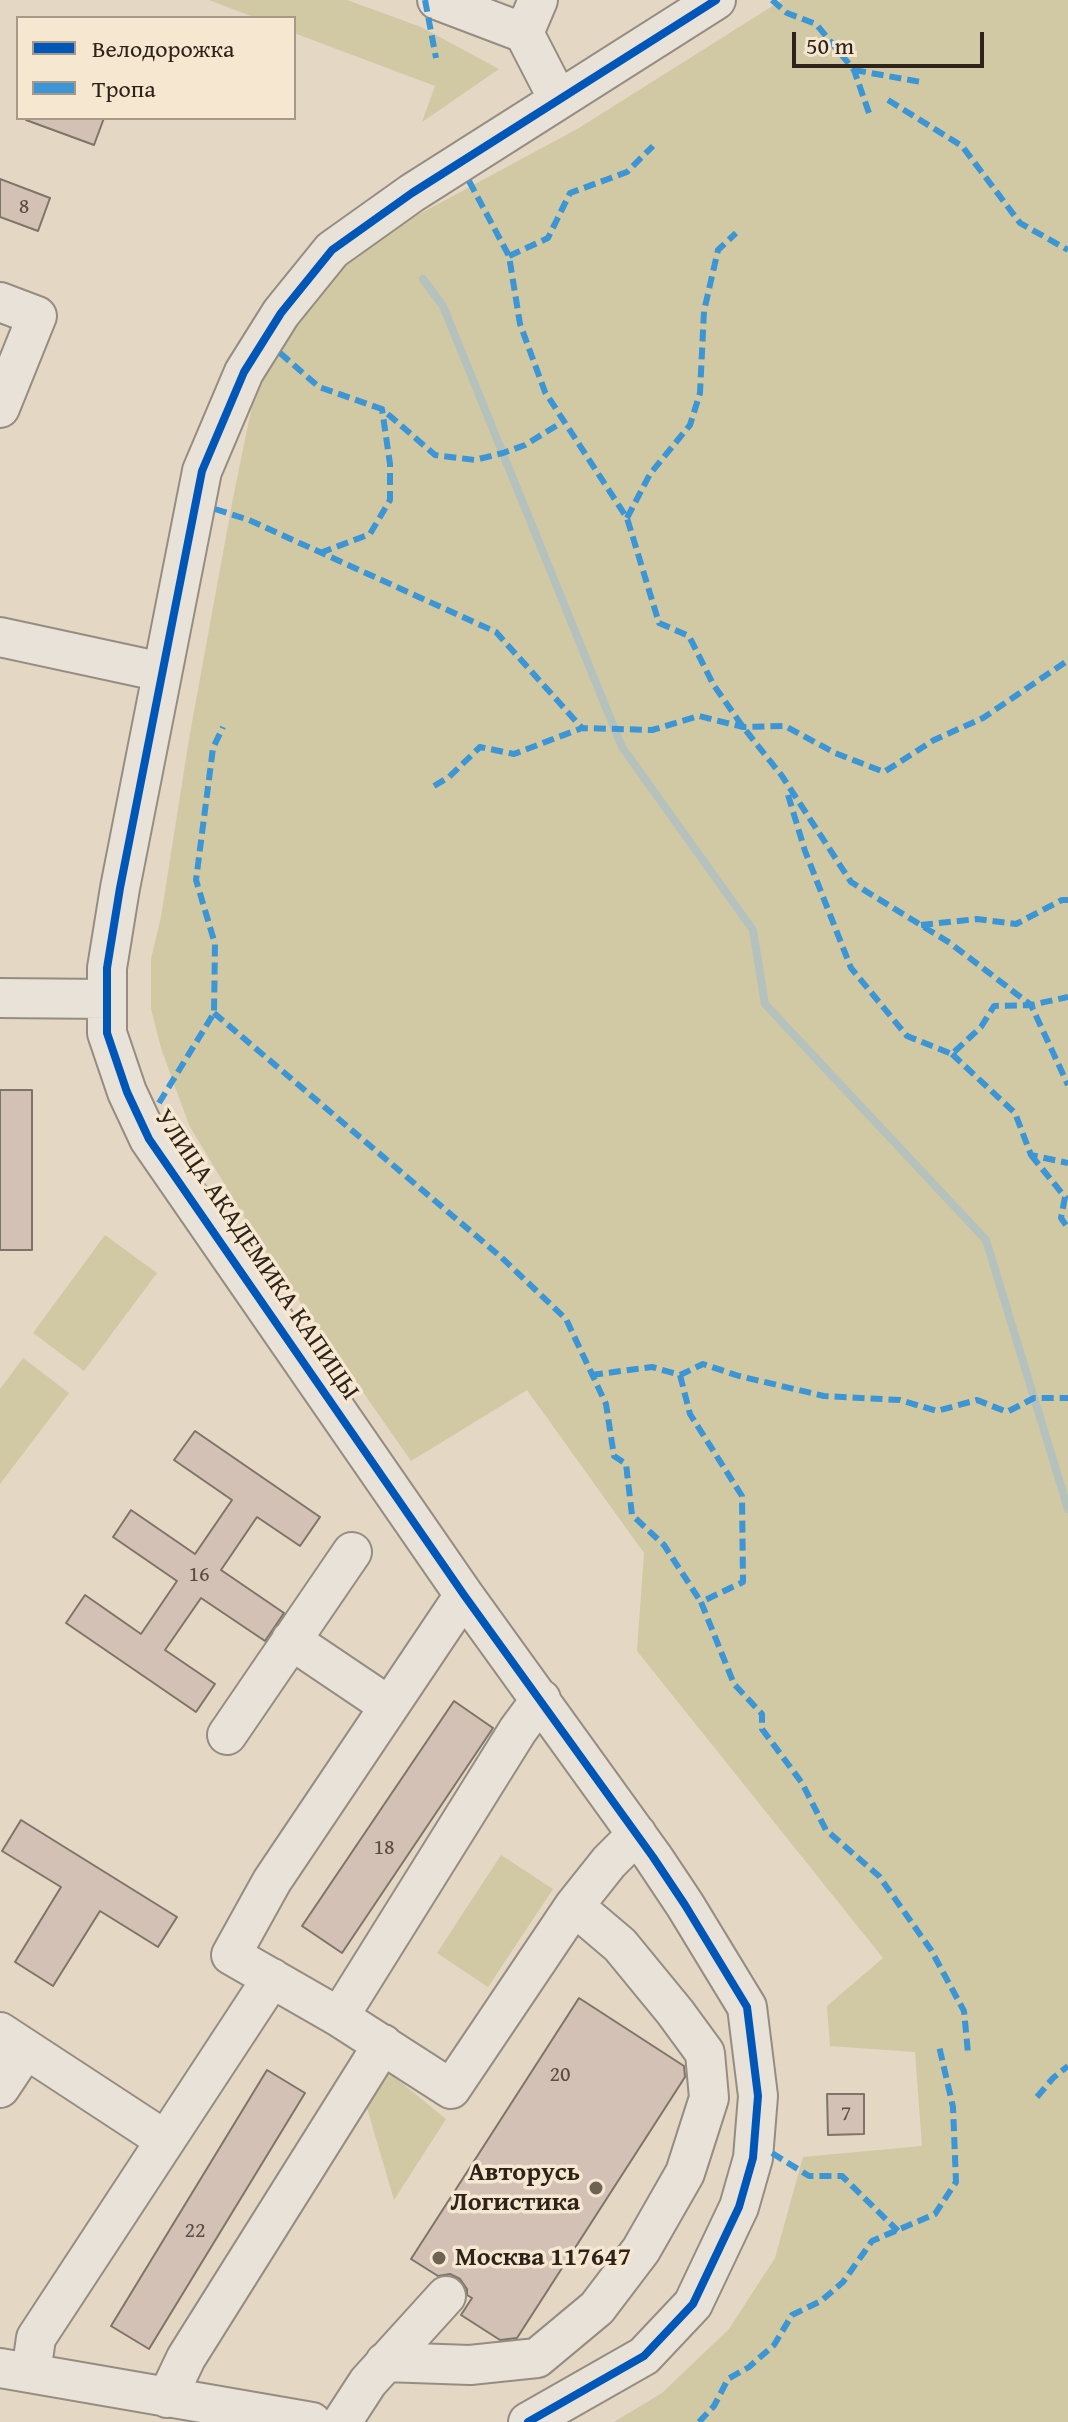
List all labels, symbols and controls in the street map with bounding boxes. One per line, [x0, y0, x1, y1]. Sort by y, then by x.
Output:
legend [16, 16, 296, 120]
scale bar [796, 16, 988, 66]
text: 50 m [806, 28, 854, 63]
text: Велодорожка [92, 31, 234, 66]
text: Тропа [92, 71, 156, 106]
house number: 8 [19, 194, 29, 220]
street label: УЛИЦА АКАДЕМИКА КАПИЦЫ [147, 1104, 365, 1406]
house number: 16 [188, 1562, 210, 1588]
house number: 18 [373, 1835, 395, 1861]
house number: 20 [549, 2062, 571, 2088]
house number: 7 [841, 2101, 851, 2127]
place label: Авторусь Логистика [450, 2157, 580, 2218]
marker: Авторусь Логистика [587, 2179, 605, 2197]
house number: 22 [184, 2218, 206, 2244]
place label: Москва 117647 [455, 2242, 631, 2274]
marker: Москва 117647 [430, 2249, 448, 2267]

